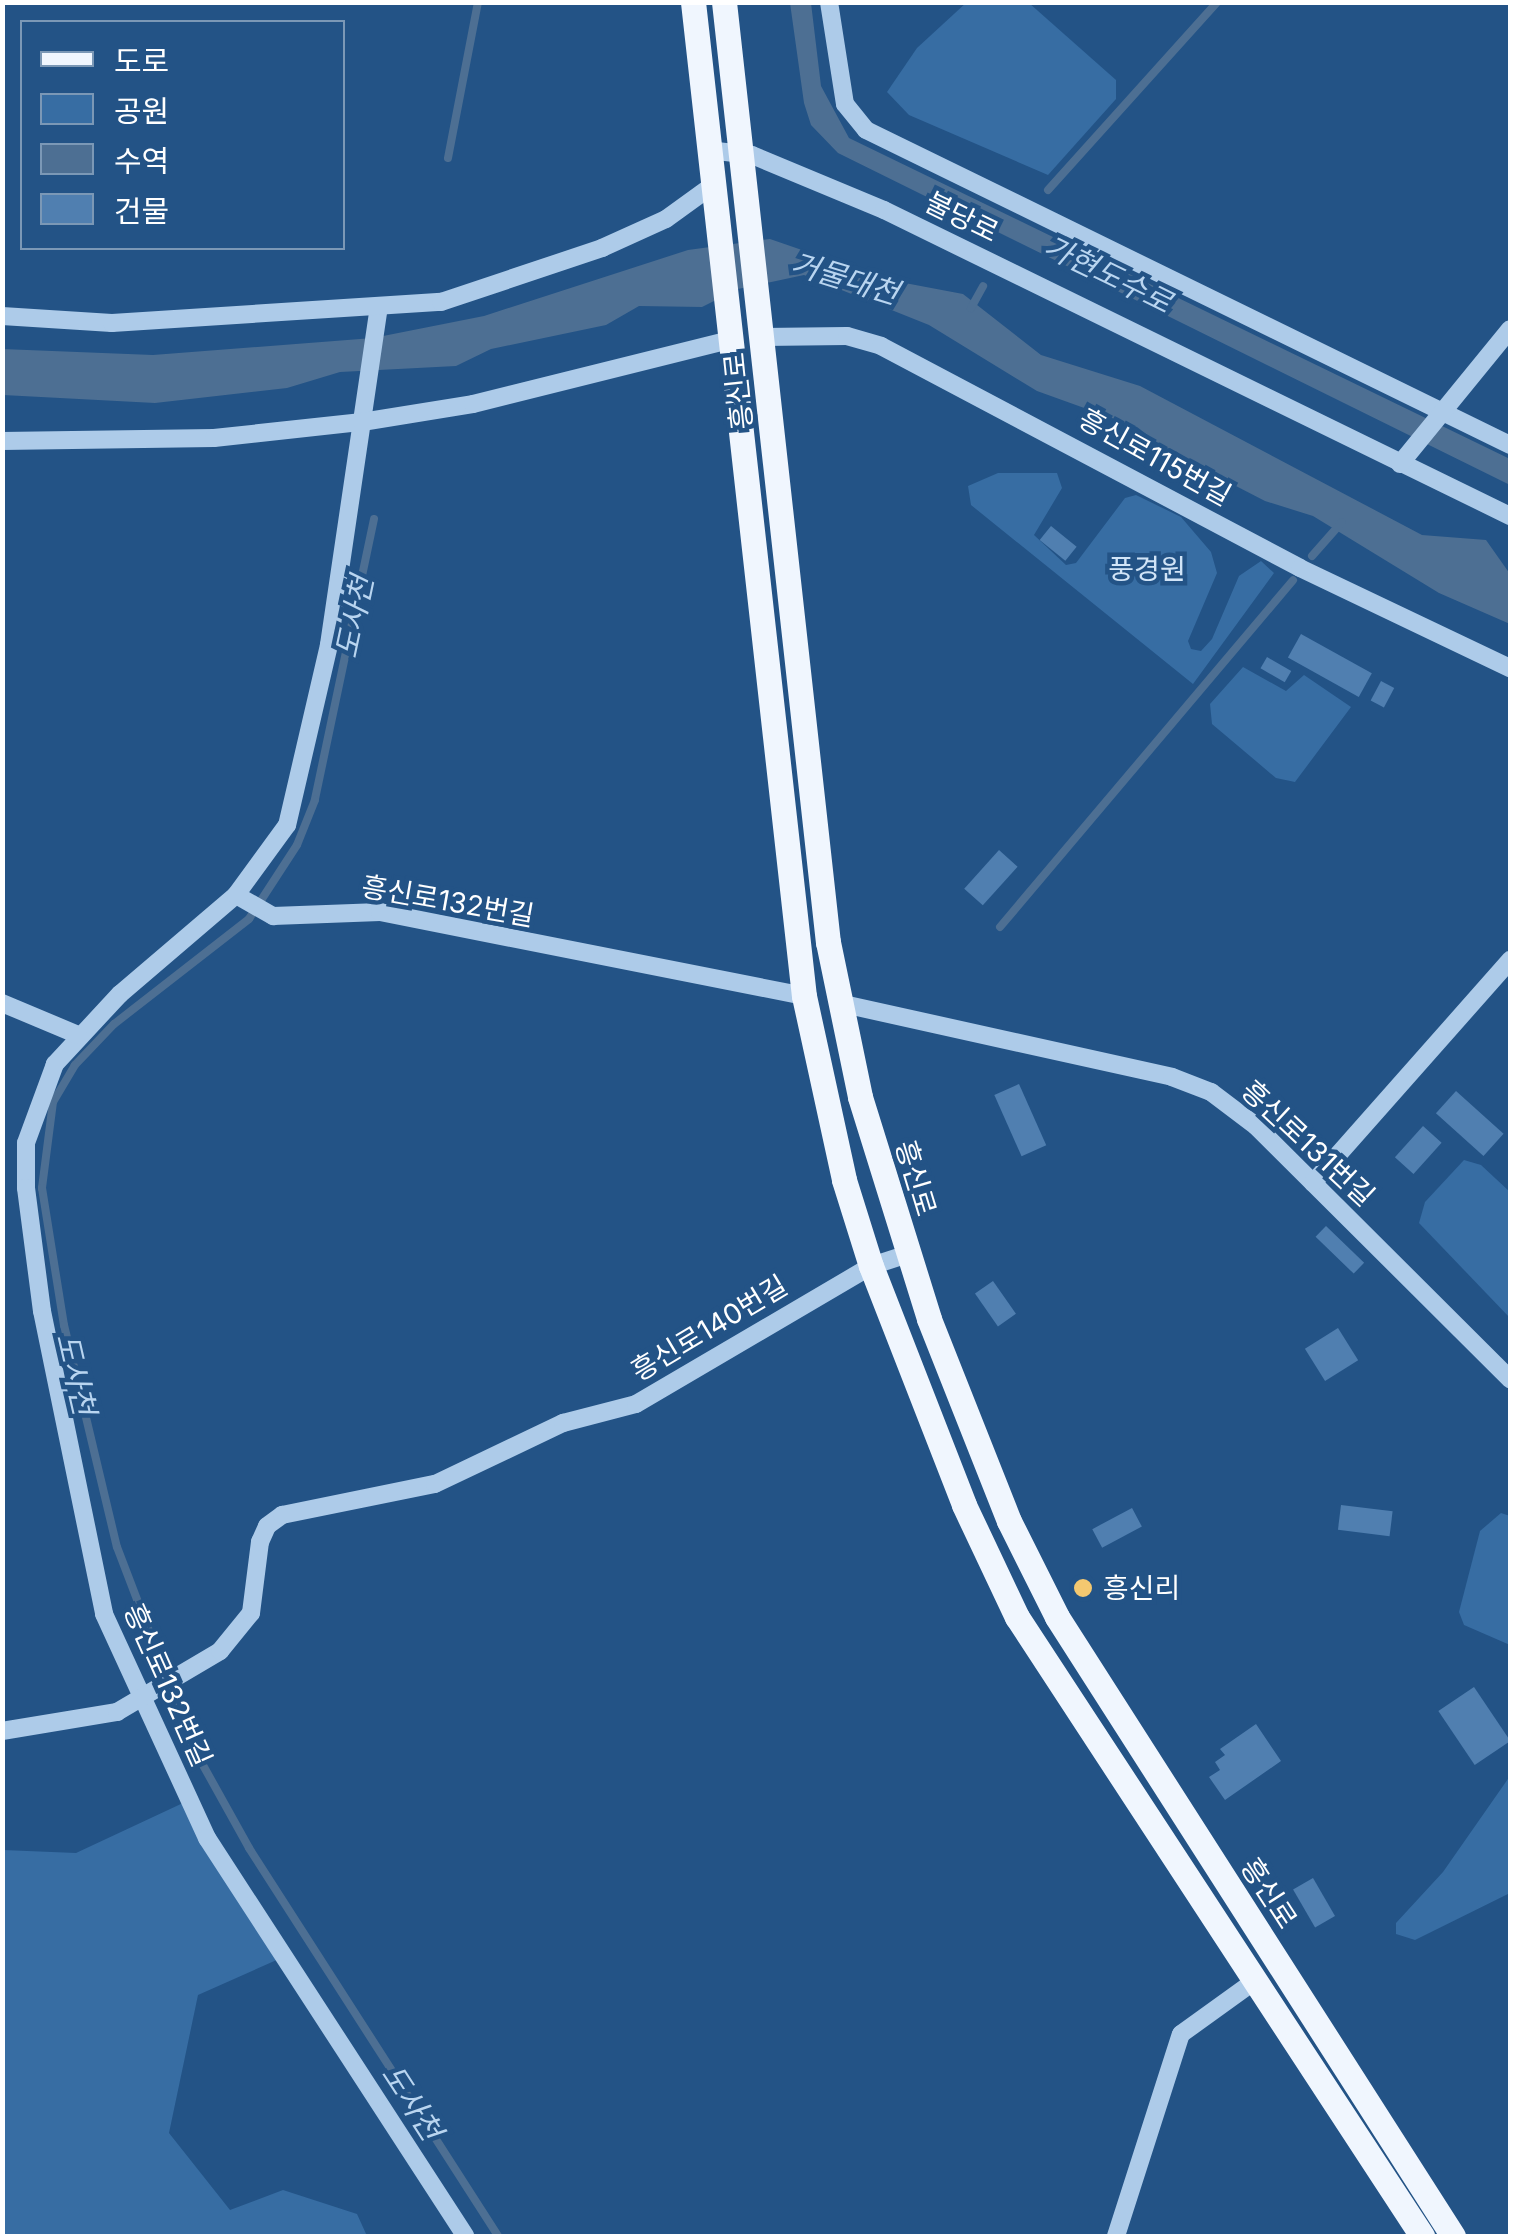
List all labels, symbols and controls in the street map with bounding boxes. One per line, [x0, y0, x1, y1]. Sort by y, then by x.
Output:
legend [20, 20, 345, 250]
text: 도로 [114, 43, 169, 79]
text: 공원 [114, 93, 169, 129]
text: 수역 [114, 143, 169, 179]
street label: 불당로 [920, 185, 1004, 249]
text: 건물 [114, 193, 169, 229]
water label: 가현도수로 [1038, 228, 1178, 320]
water label: 거물대천 [787, 245, 903, 311]
street label: 흥신로 [717, 351, 759, 431]
street label: 흥신로115번길 [1073, 401, 1237, 513]
park label: 풍경원 [1108, 552, 1186, 586]
water label: 도사천 [328, 573, 380, 661]
street label: 흥신로132번길 [359, 869, 537, 933]
street label: 흥신로131번길 [1235, 1073, 1381, 1213]
street label: 흥신로 [889, 1136, 943, 1220]
street label: 흥신로140번길 [625, 1268, 793, 1388]
water label: 도사천 [49, 1330, 103, 1418]
place label: 흥신리 [1103, 1571, 1180, 1605]
marker: 흥신리 [1072, 1577, 1094, 1599]
street label: 흥신로132번길 [117, 1598, 219, 1772]
street label: 흥신로 [1234, 1851, 1304, 1935]
water label: 도사천 [374, 2057, 450, 2147]

